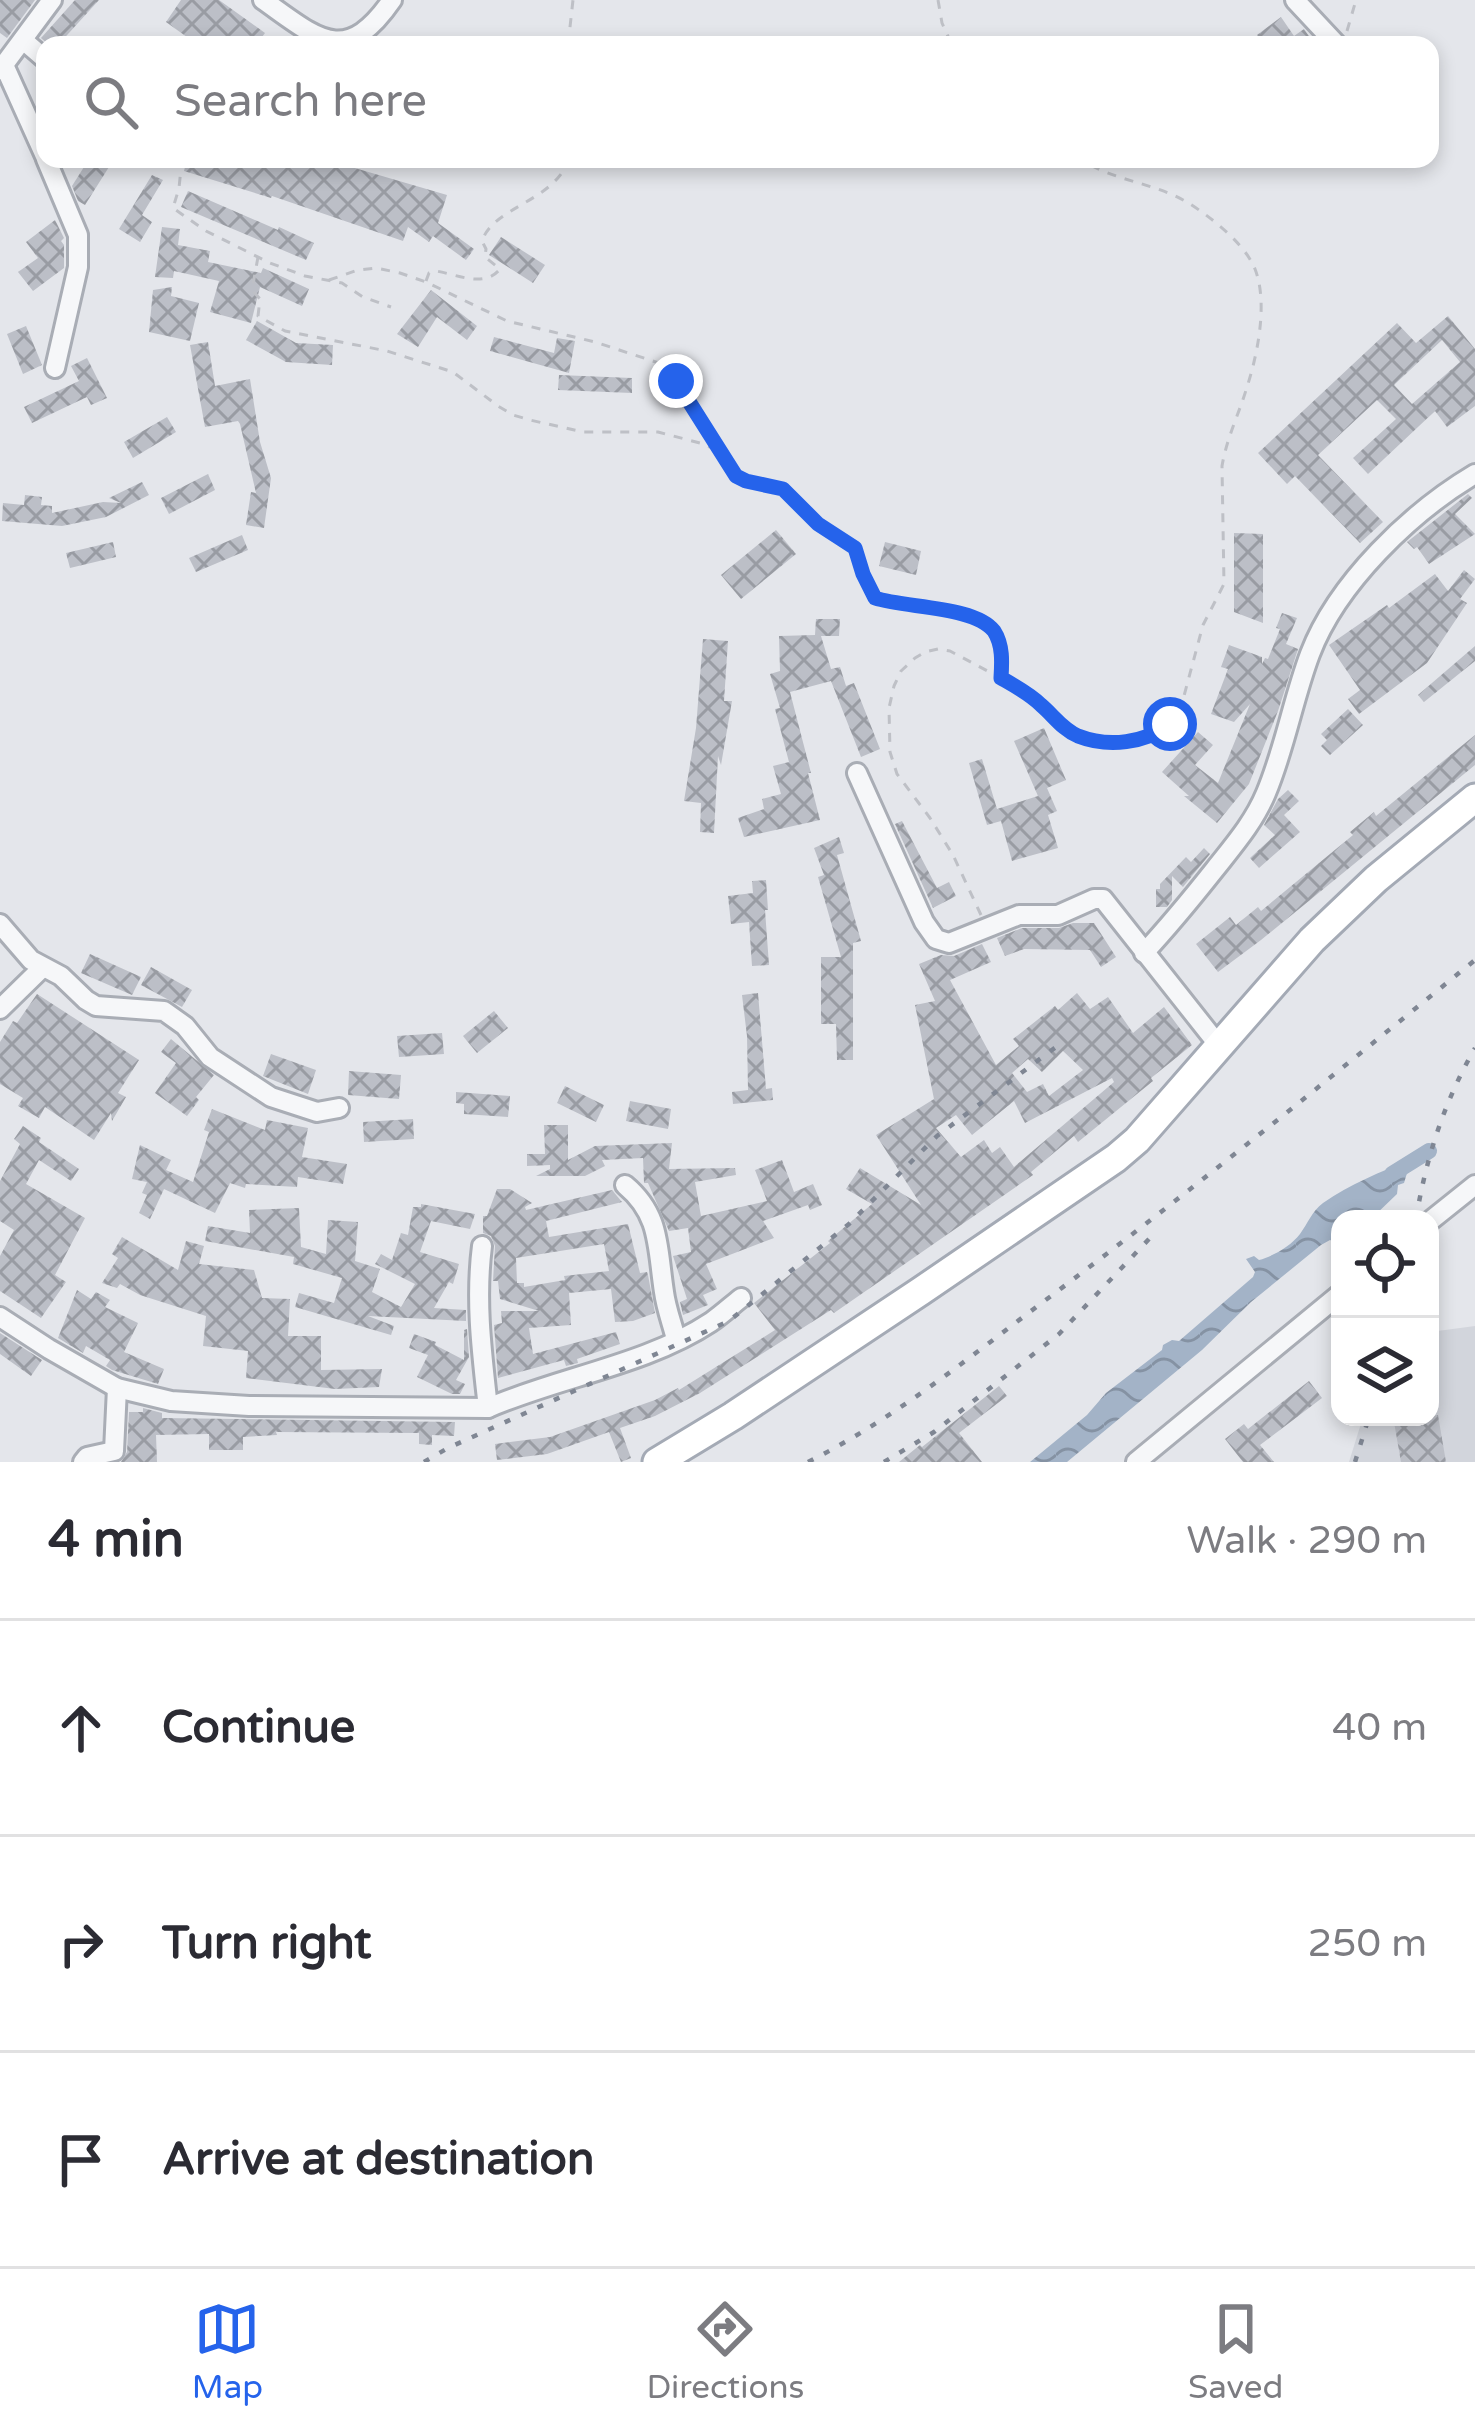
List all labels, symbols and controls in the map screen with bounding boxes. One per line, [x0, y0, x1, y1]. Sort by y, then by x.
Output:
search box [36, 36, 1439, 168]
icon: search [78, 69, 144, 135]
text: Search here [174, 75, 427, 129]
route end [649, 354, 703, 408]
route start [1143, 697, 1197, 751]
map controls [1331, 1210, 1439, 1426]
button: locate [1331, 1210, 1439, 1318]
button: layers [1331, 1318, 1439, 1426]
text: 4 min [48, 1509, 184, 1571]
text: Walk · 290 m [1186, 1517, 1427, 1564]
icon: ahead [48, 1695, 114, 1761]
text: Continue [162, 1701, 355, 1755]
text: 40 m [1332, 1704, 1427, 1751]
icon: right [48, 1911, 114, 1977]
text: Turn right [162, 1917, 371, 1971]
text: 250 m [1308, 1920, 1427, 1967]
icon: arrive [48, 2127, 114, 2193]
text: Arrive at destination [162, 2133, 594, 2187]
tab: Map [192, 2296, 263, 2407]
tab: Directions [647, 2296, 804, 2407]
tab: Saved [1188, 2296, 1283, 2407]

